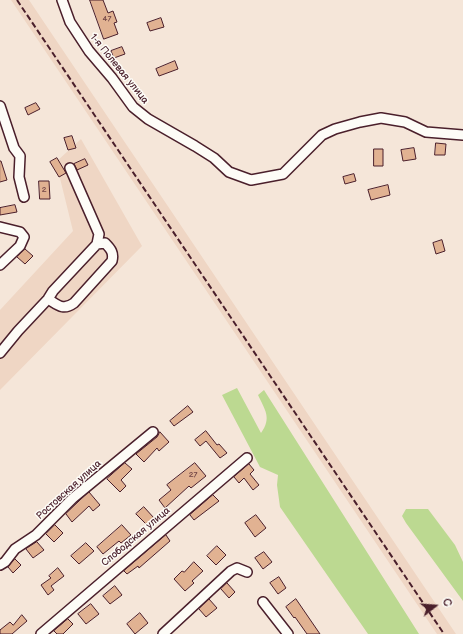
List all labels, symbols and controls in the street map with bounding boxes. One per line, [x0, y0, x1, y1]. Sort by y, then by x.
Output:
house number: 47 [103, 14, 111, 24]
street label: 1-я Полевая улица [87, 32, 151, 106]
house number: 2 [42, 185, 46, 195]
street label: Ростовская улица [34, 458, 104, 522]
house number: 27 [189, 470, 197, 480]
street label: Слободская улица [99, 505, 173, 569]
north arrow [415, 586, 455, 626]
text: С [440, 597, 454, 608]

